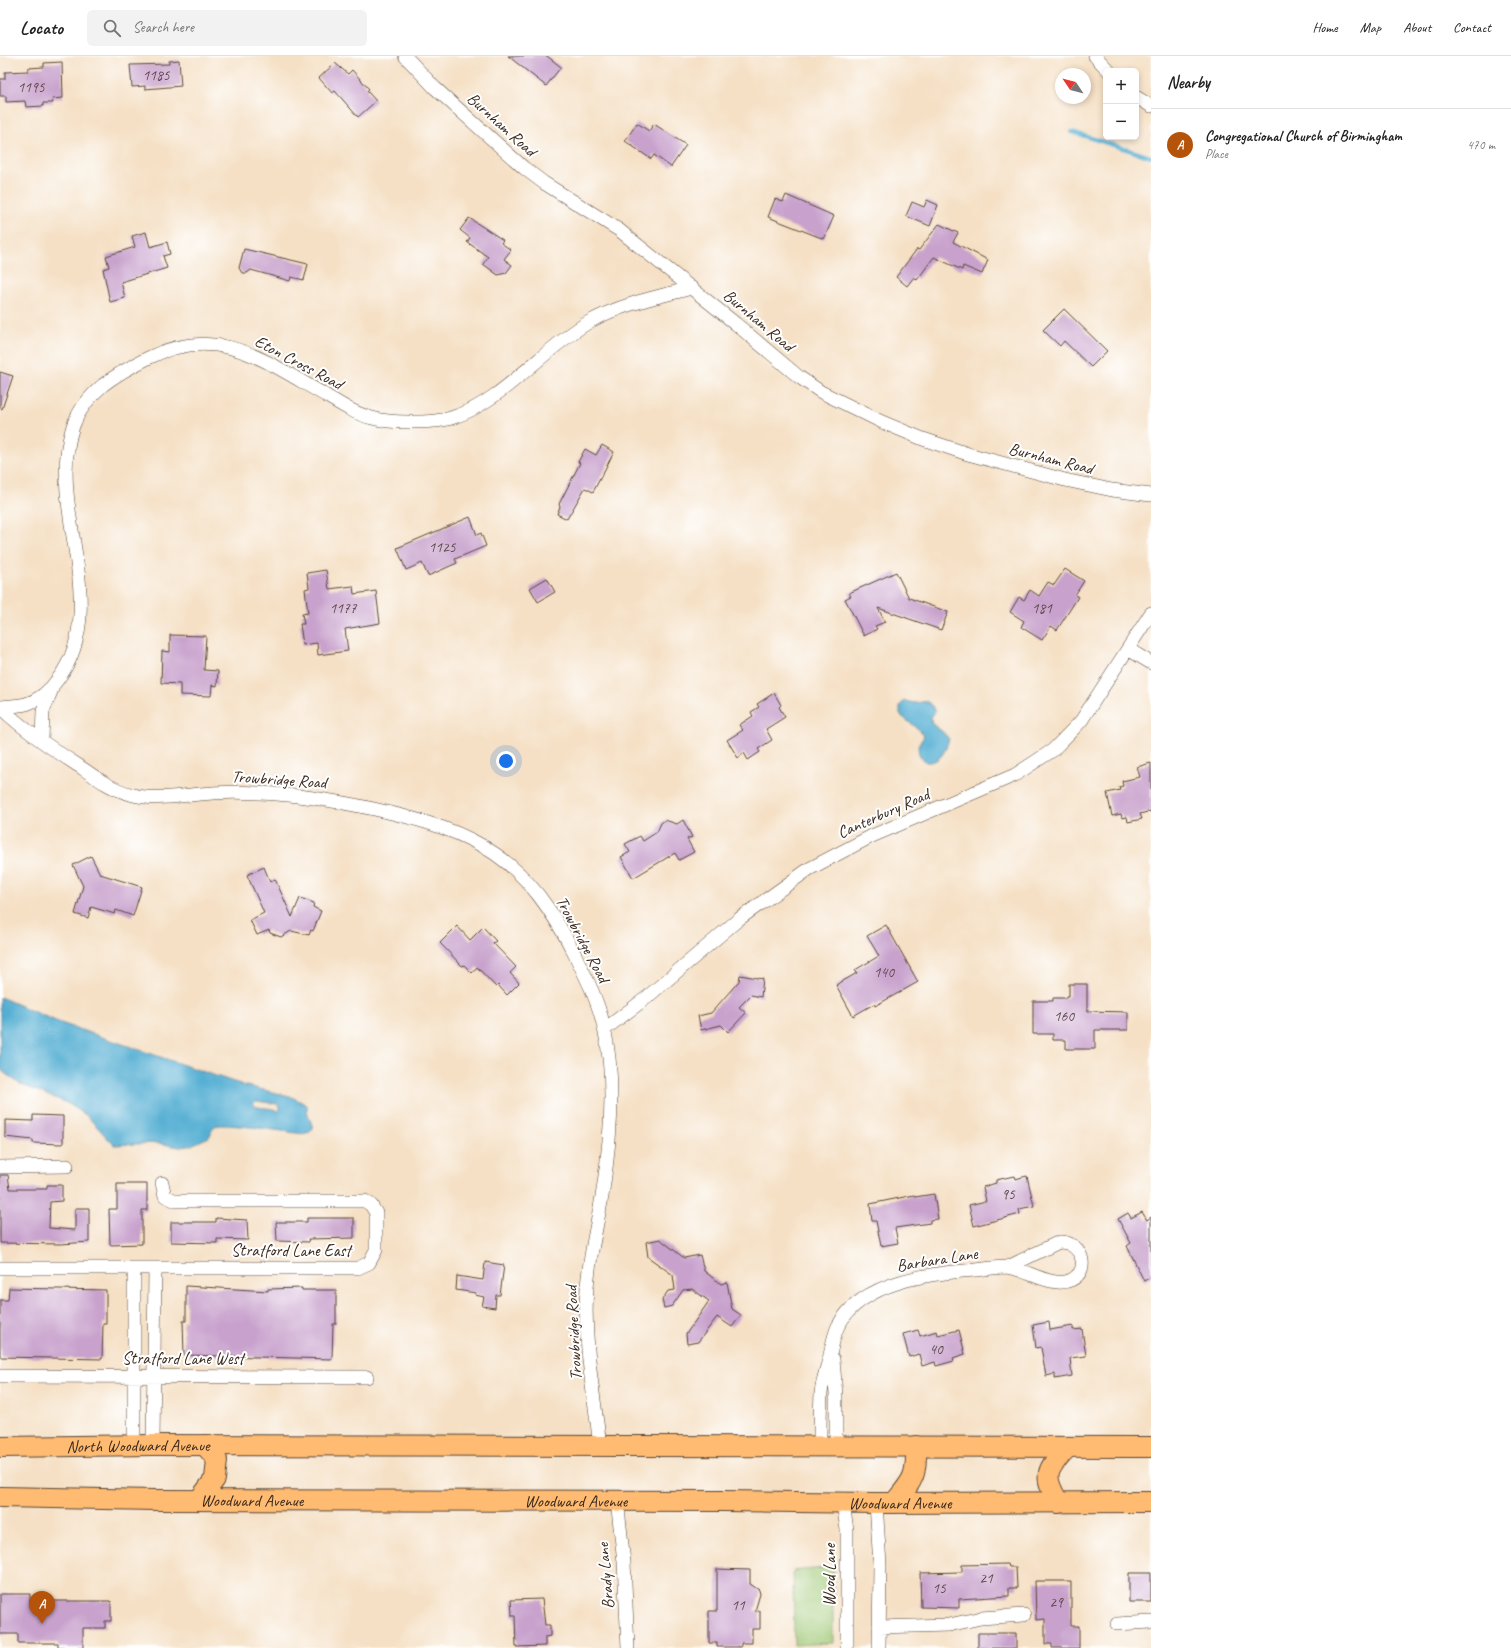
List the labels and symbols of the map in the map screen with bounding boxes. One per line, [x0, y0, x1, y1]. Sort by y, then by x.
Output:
house number: 1185 [142, 66, 171, 85]
north arrow [1055, 68, 1091, 104]
house number: 1195 [17, 78, 46, 97]
street label: Burnham Road [463, 88, 543, 163]
street label: Burnham Road [719, 285, 801, 358]
street label: Eton Cross Road [251, 330, 348, 396]
street label: Burnham Road [1007, 438, 1098, 480]
house number: 1125 [428, 538, 457, 557]
house number: 1177 [329, 599, 358, 618]
house number: 181 [1032, 599, 1053, 618]
your location [496, 751, 516, 771]
street label: Trowbridge Road [231, 766, 329, 793]
street label: Canterbury Road [834, 783, 935, 843]
street label: Trowbridge Road [551, 892, 615, 988]
house number: 140 [874, 963, 895, 982]
house number: 160 [1054, 1007, 1075, 1026]
house number: 95 [1001, 1185, 1016, 1204]
street label: Stratford Lane East [231, 1240, 353, 1261]
street label: Barbara Lane [895, 1243, 980, 1276]
street label: Trowbridge Road [560, 1283, 586, 1381]
house number: 40 [929, 1340, 944, 1359]
street label: Stratford Lane West [122, 1348, 246, 1369]
street label: North Woodward Avenue [66, 1435, 211, 1457]
street label: Woodward Avenue [201, 1490, 305, 1511]
street label: Woodward Avenue [525, 1491, 629, 1512]
street label: Woodward Avenue [848, 1493, 953, 1514]
street label: Brady Lane [592, 1541, 619, 1610]
street label: Wood Lane [819, 1542, 840, 1606]
house number: 21 [979, 1569, 994, 1588]
house number: 15 [932, 1579, 947, 1598]
pin: A [29, 1591, 55, 1624]
house number: 29 [1049, 1593, 1064, 1612]
house number: 11 [731, 1596, 746, 1615]

